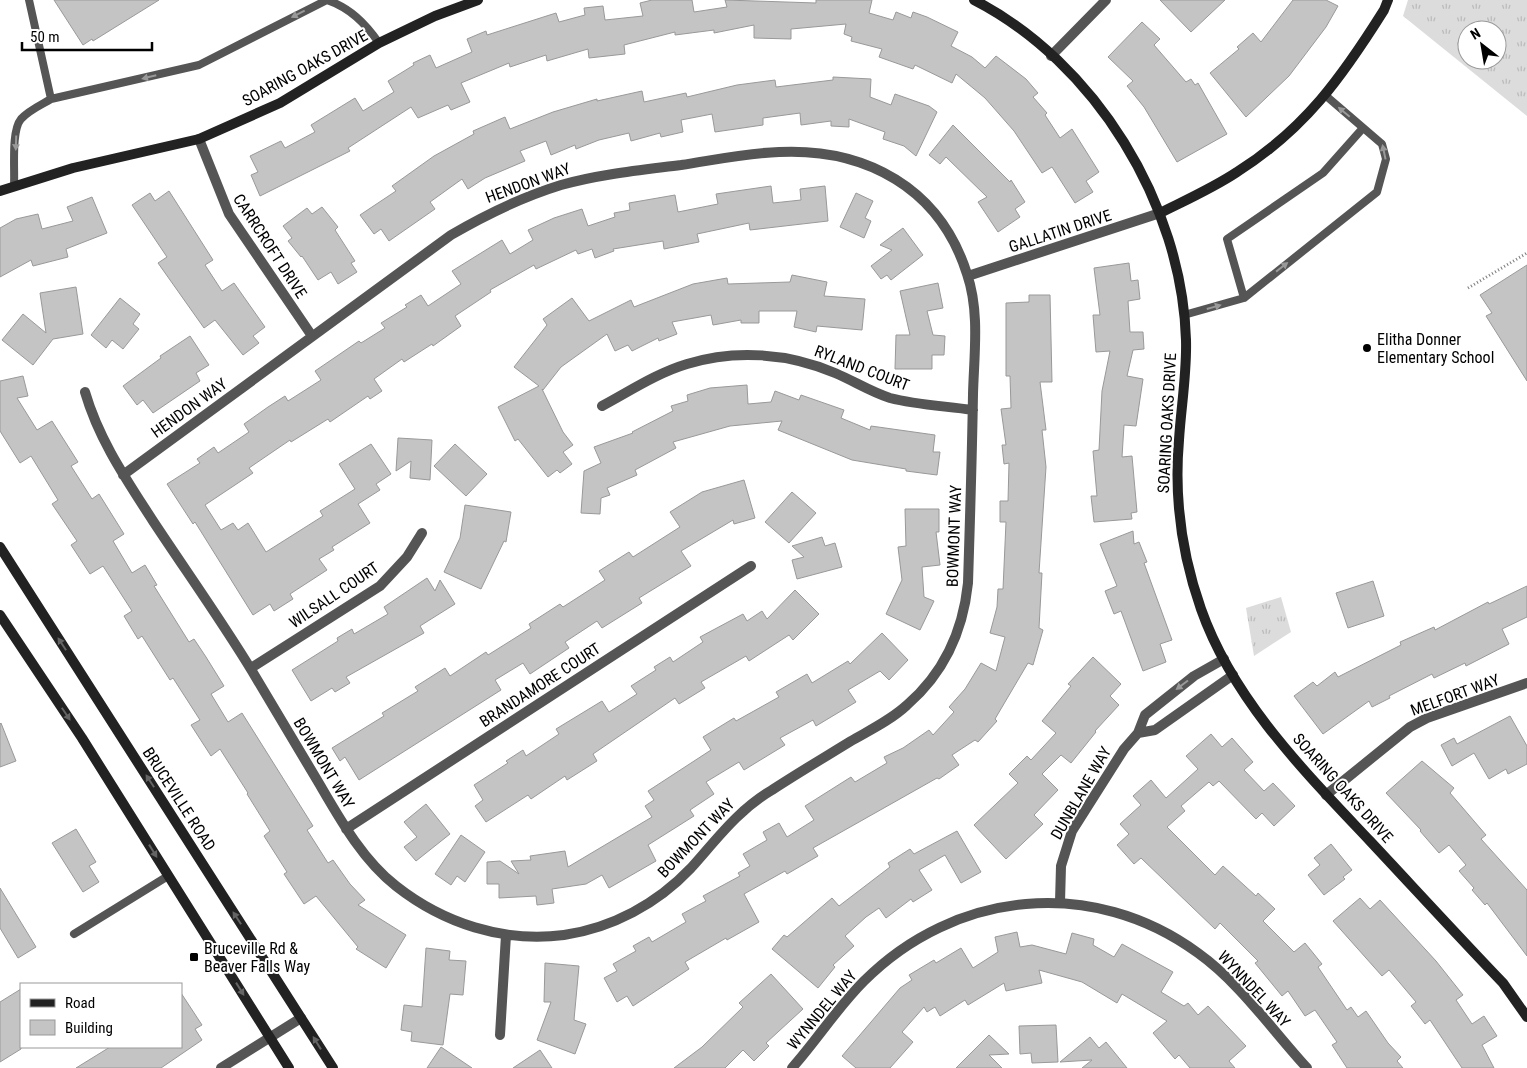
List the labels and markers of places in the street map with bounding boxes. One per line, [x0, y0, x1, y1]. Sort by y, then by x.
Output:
place label: Elitha Donner Elementary School [1377, 330, 1494, 367]
marker: Elitha Donner Elementary School [1361, 342, 1373, 354]
place label: Bruceville Rd & Beaver Falls Way [204, 939, 310, 976]
marker: Bruceville Rd & Beaver Falls Way [188, 951, 200, 963]

